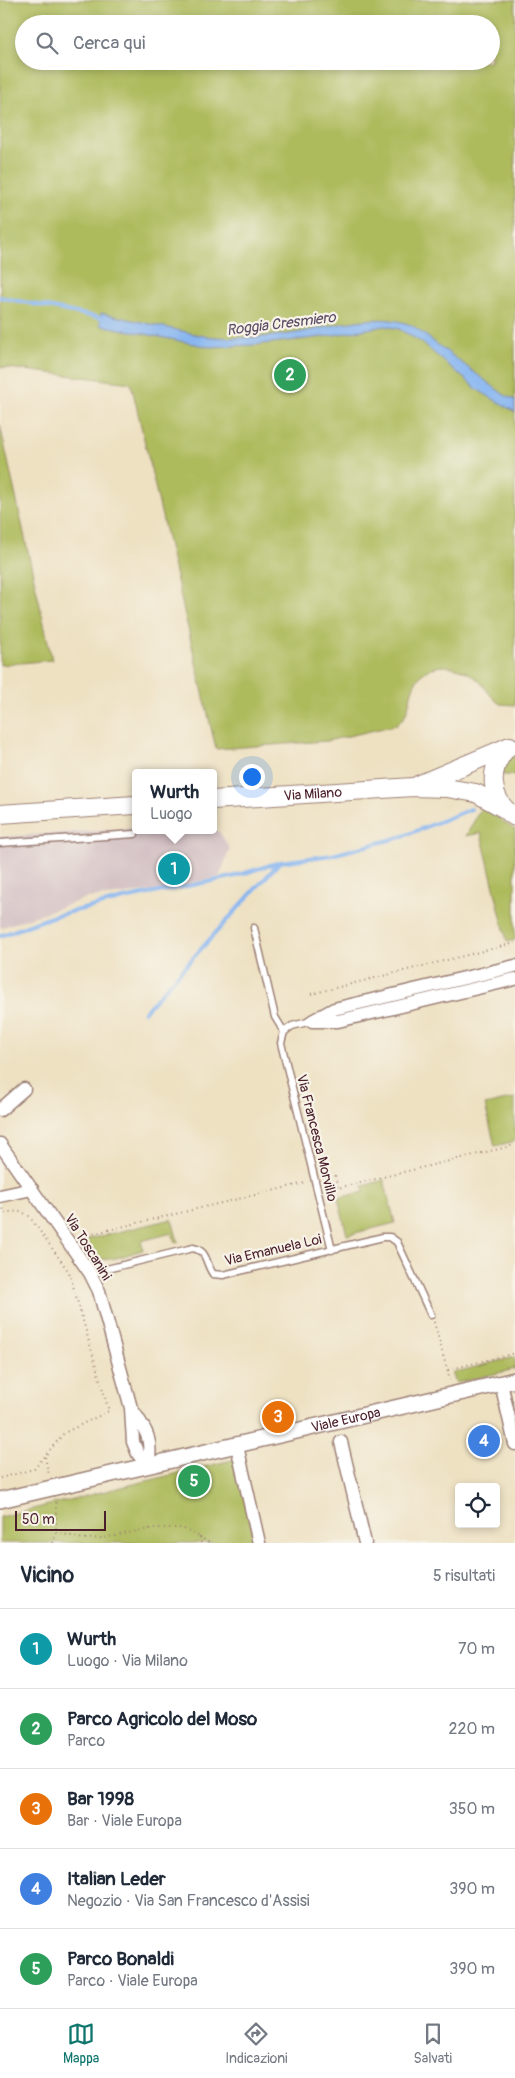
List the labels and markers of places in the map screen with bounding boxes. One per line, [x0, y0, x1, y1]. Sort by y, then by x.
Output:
pin: 2 [274, 356, 306, 394]
pin: 1 [158, 850, 190, 888]
pin: 3 [262, 1398, 294, 1436]
pin: 4 [468, 1422, 500, 1460]
pin: 5 [178, 1462, 210, 1500]

